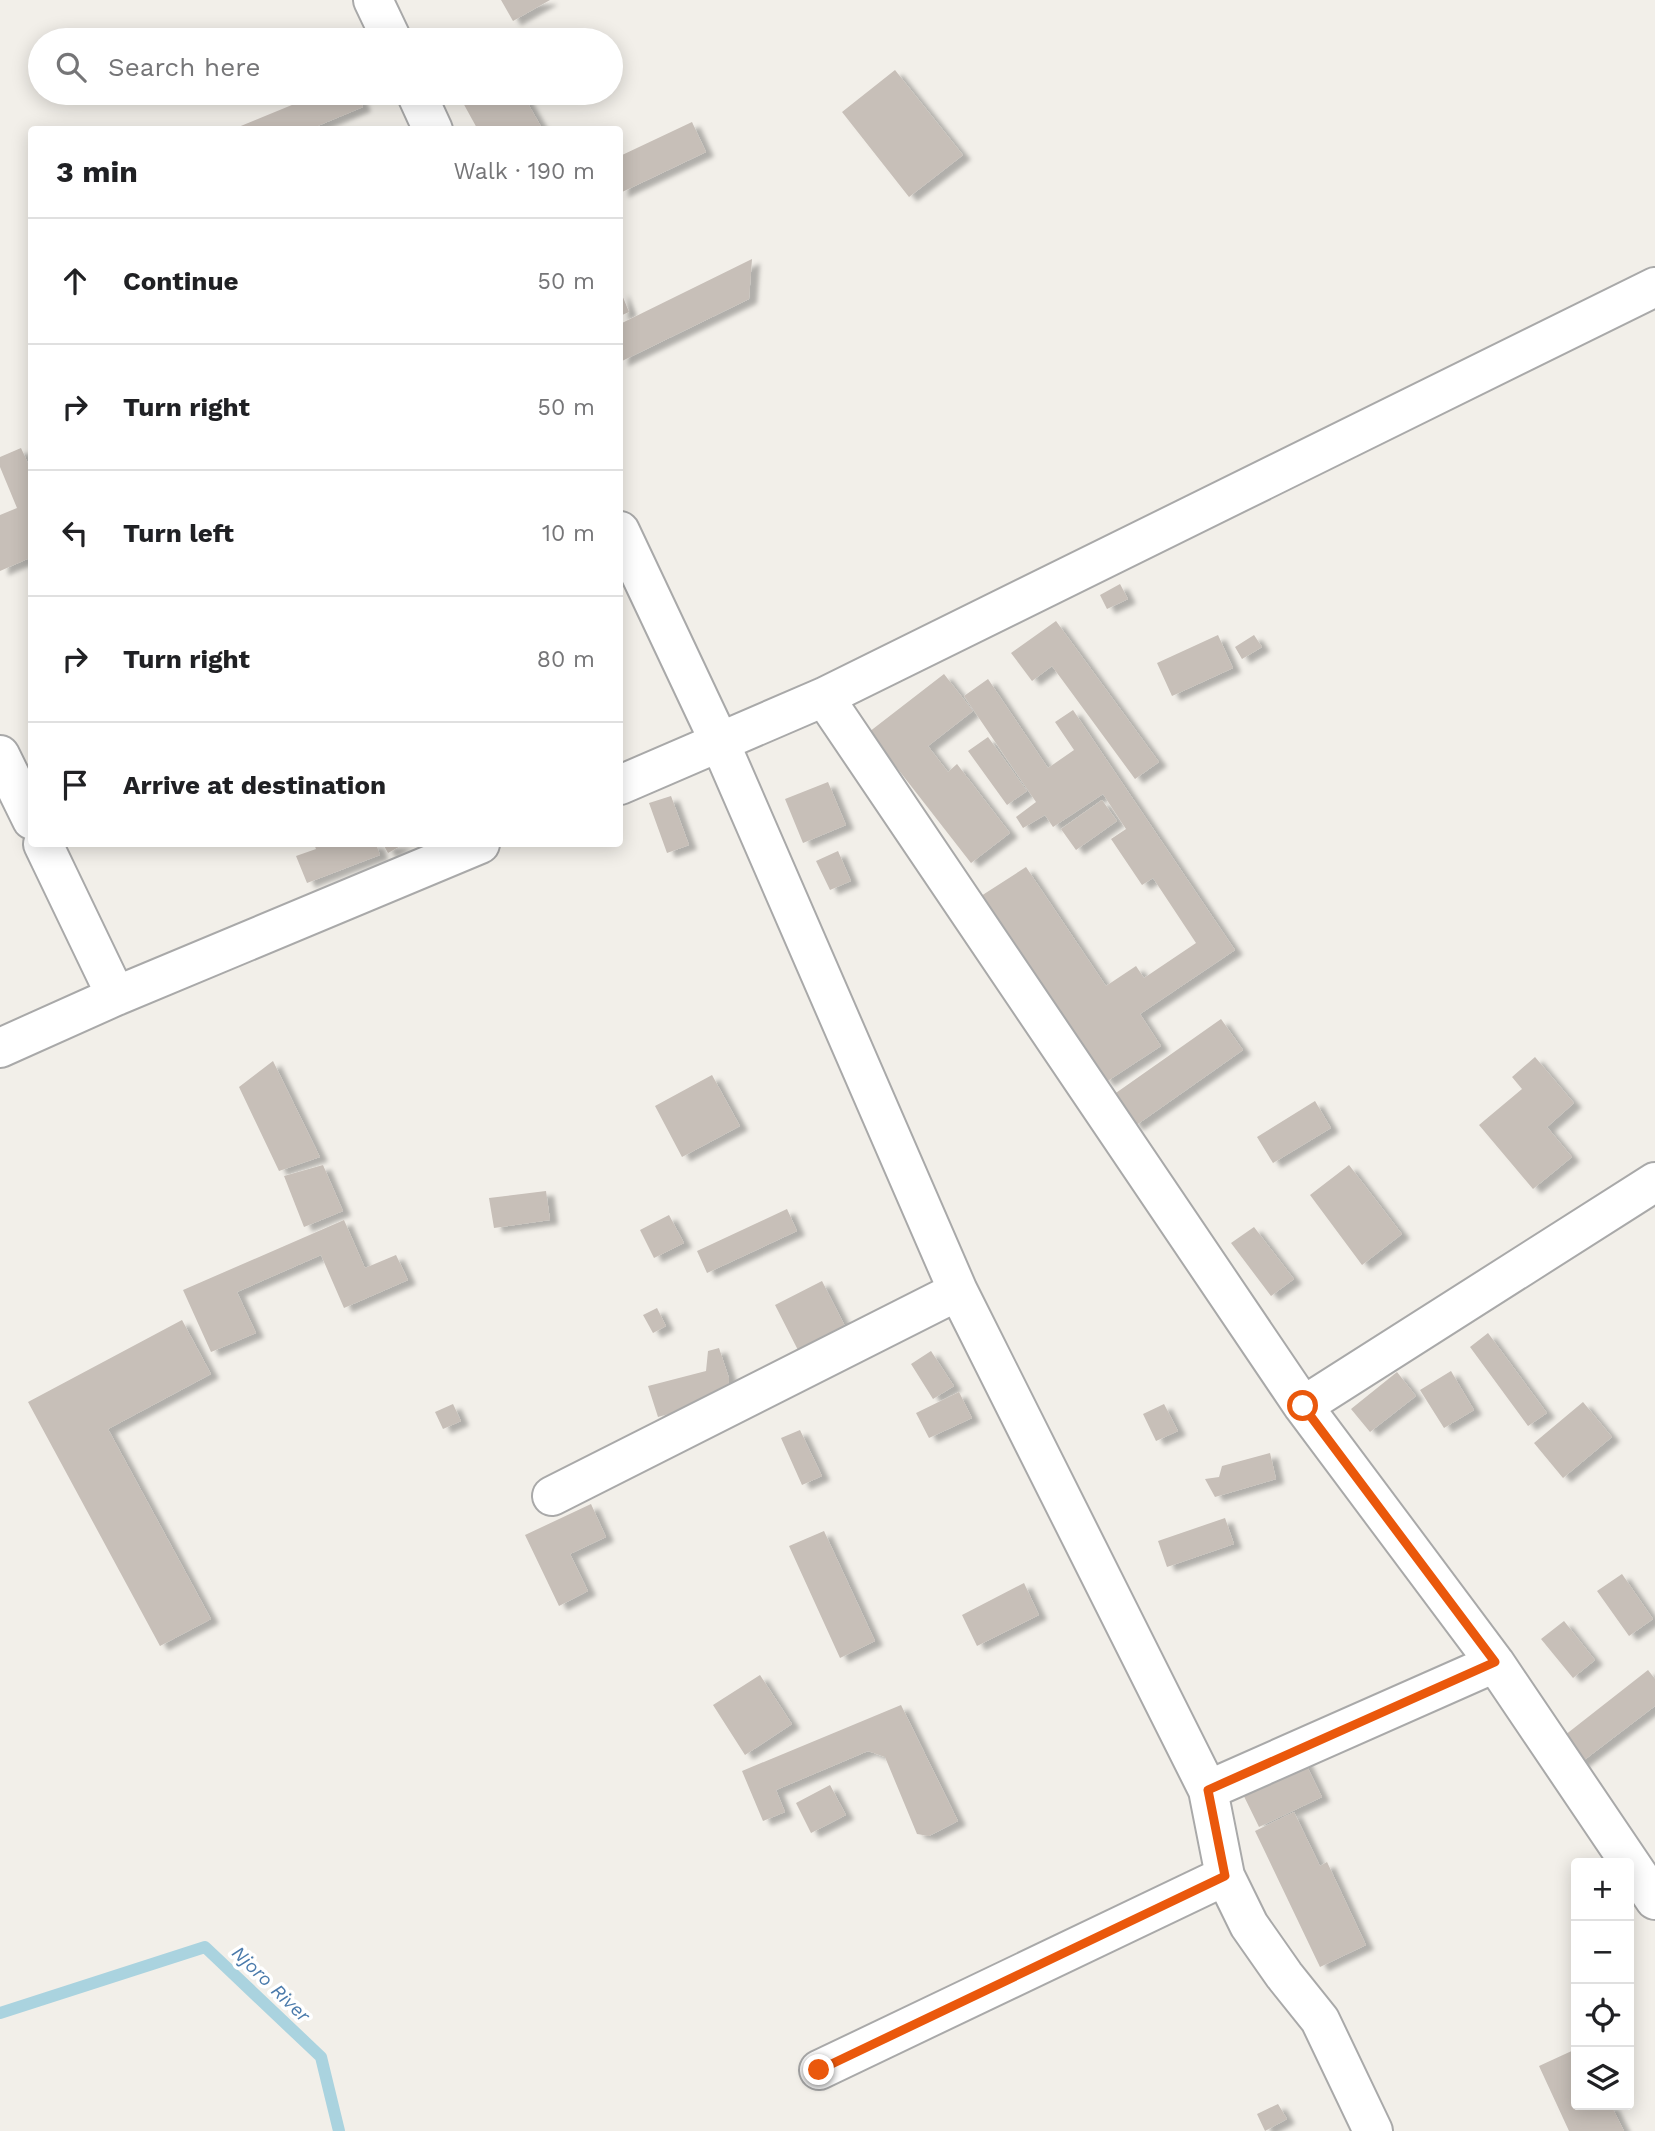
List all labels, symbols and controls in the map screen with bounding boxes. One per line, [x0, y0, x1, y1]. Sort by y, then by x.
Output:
search box [28, 28, 623, 105]
icon: search [52, 48, 90, 86]
text: Search here [108, 52, 260, 82]
text: 3 min [56, 154, 138, 189]
text: Walk · 190 m [454, 158, 595, 185]
icon: ahead [56, 262, 94, 300]
text: Continue [123, 266, 239, 296]
text: 50 m [538, 268, 595, 295]
icon: right [56, 388, 94, 426]
text: Turn right [123, 392, 250, 422]
text: 50 m [538, 394, 595, 421]
icon: left [56, 514, 94, 552]
text: Turn left [123, 518, 234, 548]
text: 10 m [542, 520, 595, 547]
icon: right [56, 640, 94, 678]
text: Turn right [123, 644, 250, 674]
text: 80 m [537, 646, 595, 673]
icon: arrive [56, 766, 94, 804]
text: Arrive at destination [123, 770, 386, 800]
route start [1287, 1390, 1318, 1421]
map controls [1571, 1858, 1634, 2110]
button: + [1571, 1858, 1634, 1921]
button: − [1571, 1921, 1634, 1984]
water label: Njoro River [227, 1941, 315, 2027]
button: locate [1571, 1984, 1634, 2047]
button: layers [1571, 2047, 1634, 2110]
route end [803, 2054, 834, 2085]

